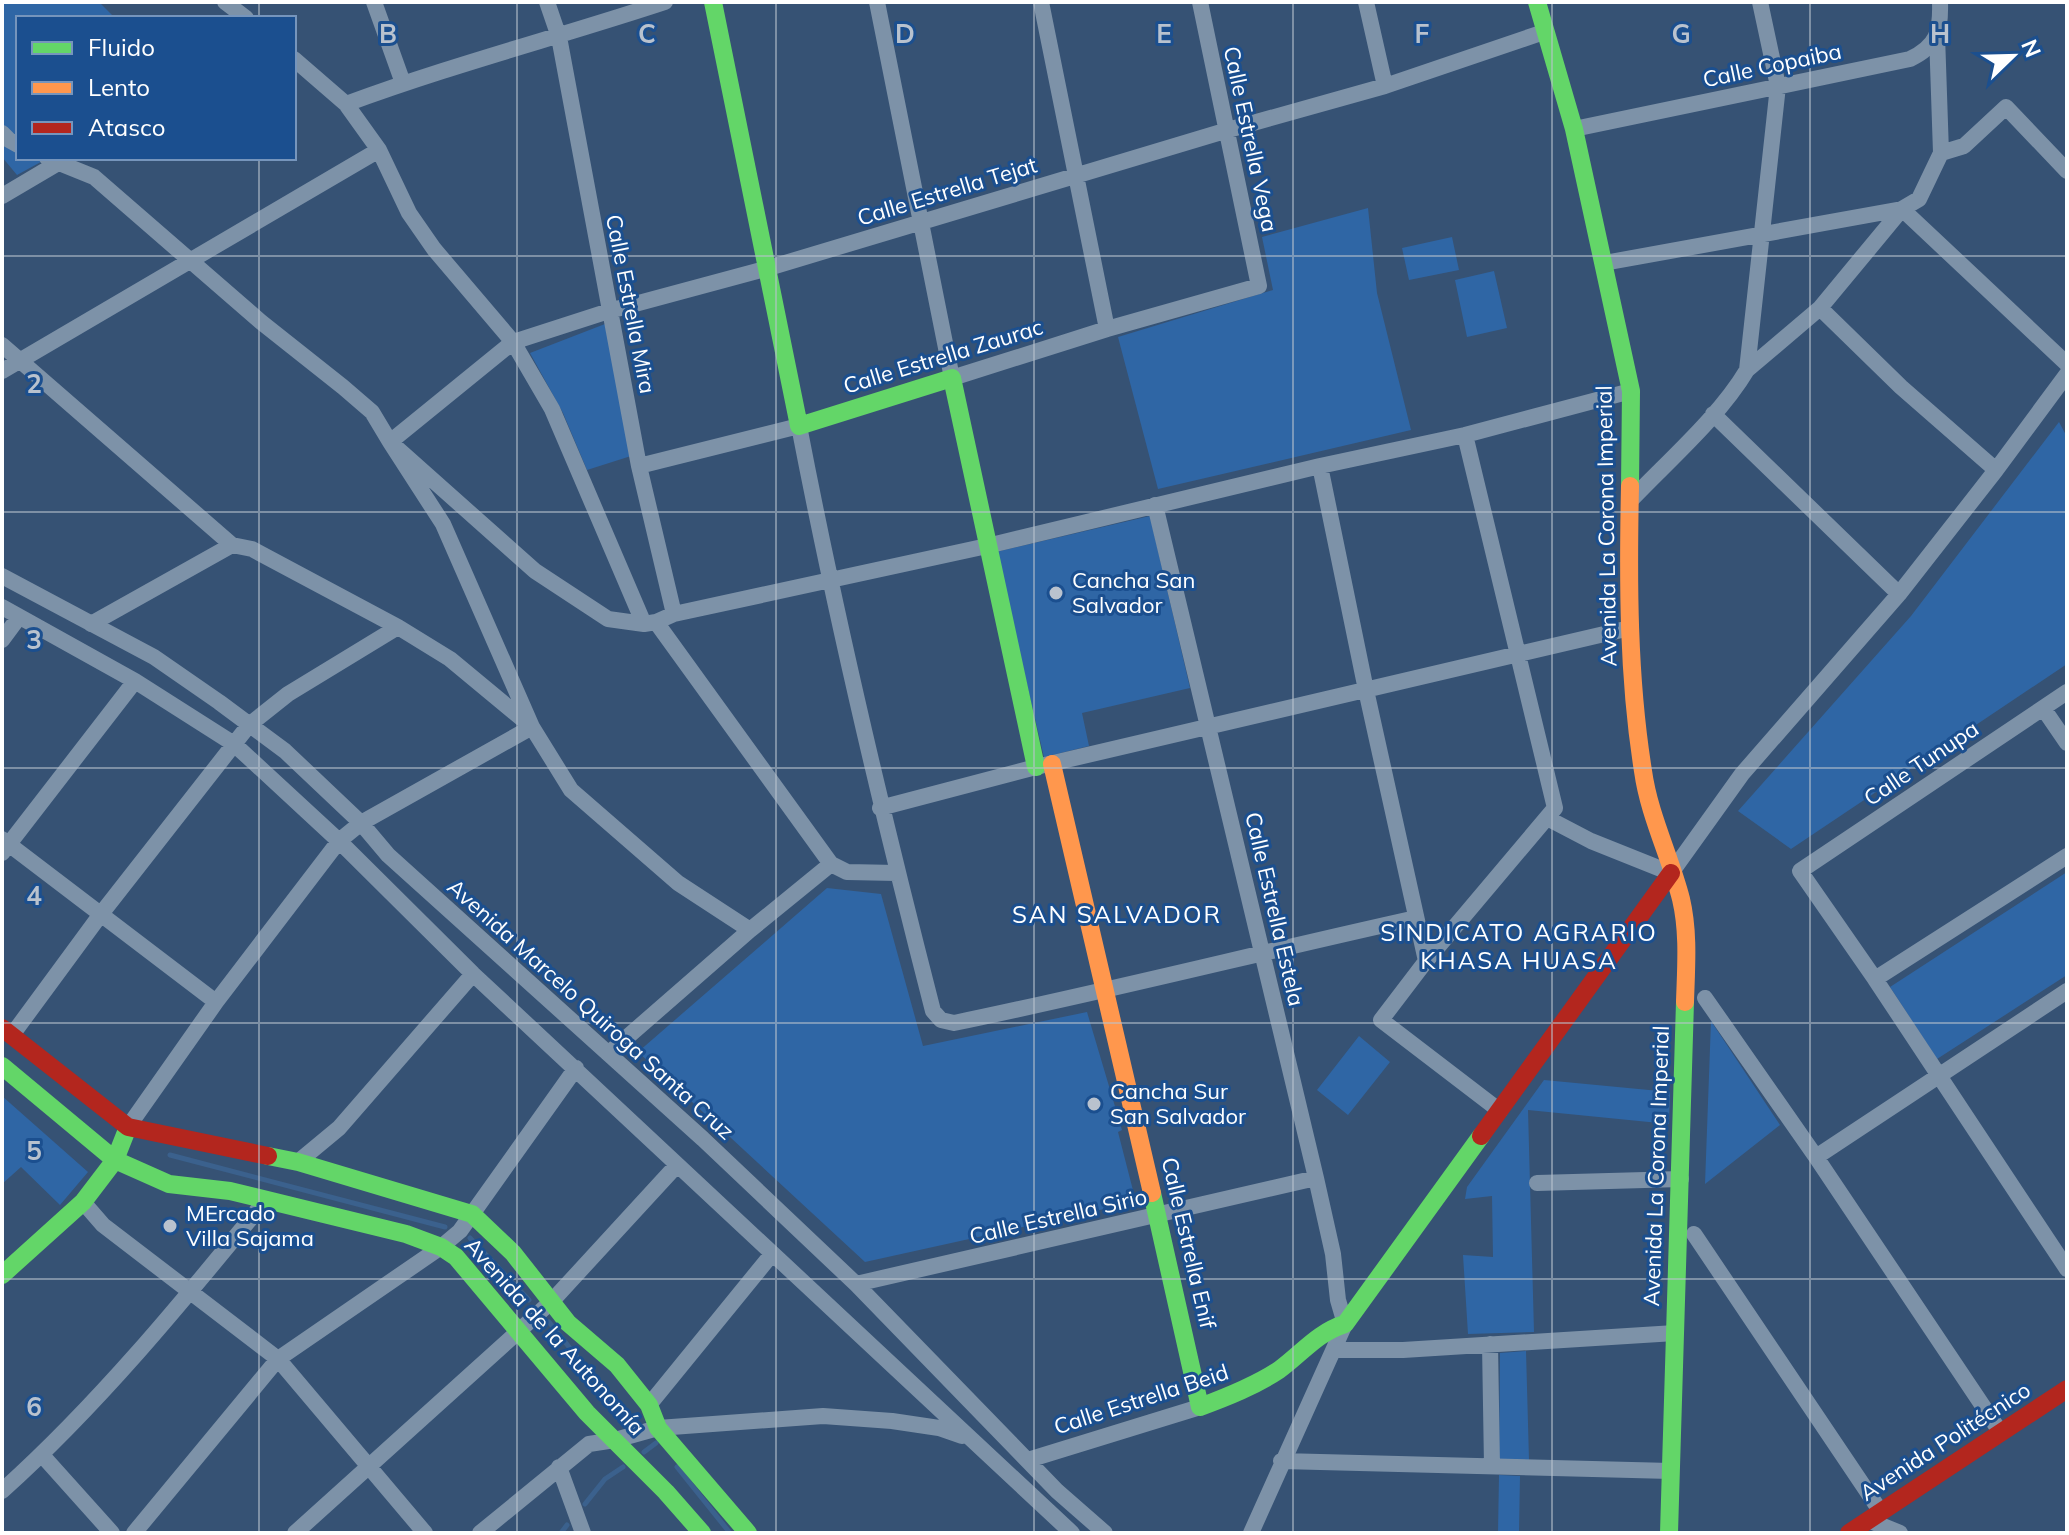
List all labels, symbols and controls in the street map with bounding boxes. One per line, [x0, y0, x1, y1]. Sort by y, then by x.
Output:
legend [16, 16, 296, 160]
north arrow [1973, 16, 2053, 96]
text: B [379, 17, 397, 50]
text: C [638, 17, 656, 50]
text: D [895, 17, 915, 50]
text: E [1156, 17, 1172, 50]
text: F [1415, 17, 1430, 50]
text: G [1671, 17, 1691, 50]
text: H [1930, 17, 1950, 50]
text: Fluido [88, 32, 155, 62]
text: N [2015, 35, 2048, 61]
street label: Calle Copaiba [1700, 37, 1844, 93]
street label: Calle Estrella Vega [1218, 44, 1284, 234]
text: Lento [88, 72, 150, 102]
text: Atasco [88, 112, 165, 142]
street label: Calle Estrella Tejat [854, 150, 1040, 232]
street label: Calle Estrella Mira [600, 212, 662, 396]
street label: Calle Estrella Zaurac [840, 312, 1046, 400]
text: 2 [26, 367, 42, 400]
street label: Avenida La Corona Imperial [1590, 385, 1622, 667]
place label: Cancha San Salvador [1072, 566, 1195, 619]
marker: Cancha San Salvador [1047, 584, 1065, 602]
text: 3 [26, 623, 42, 656]
street label: Calle Tunupa [1858, 714, 1984, 812]
street label: Calle Estrella Estela [1239, 809, 1311, 1009]
street label: Avenida Marcelo Quiroga Santa Cruz [442, 873, 740, 1145]
text: 4 [26, 879, 42, 912]
district label: SAN SALVADOR [1012, 899, 1222, 929]
district label: SINDICATO AGRARIO KHASA HUASA [1380, 917, 1658, 975]
street label: Avenida La Corona Imperial [1637, 1025, 1675, 1307]
place label: Cancha Sur San Salvador [1110, 1077, 1246, 1130]
marker: Cancha Sur San Salvador [1085, 1095, 1103, 1113]
text: 5 [26, 1134, 42, 1167]
street label: Calle Estrella Enif [1156, 1155, 1222, 1332]
street label: Calle Estrella Sirio [967, 1182, 1149, 1250]
place label: MErcado Villa Sajama [186, 1199, 314, 1252]
marker: MErcado Villa Sajama [161, 1217, 179, 1235]
street label: Avenida de la Autonomía [459, 1231, 651, 1441]
street label: Calle Estrella Beid [1050, 1358, 1232, 1440]
street label: Avenida Politécnico [1854, 1375, 2036, 1507]
text: 6 [26, 1390, 42, 1423]

